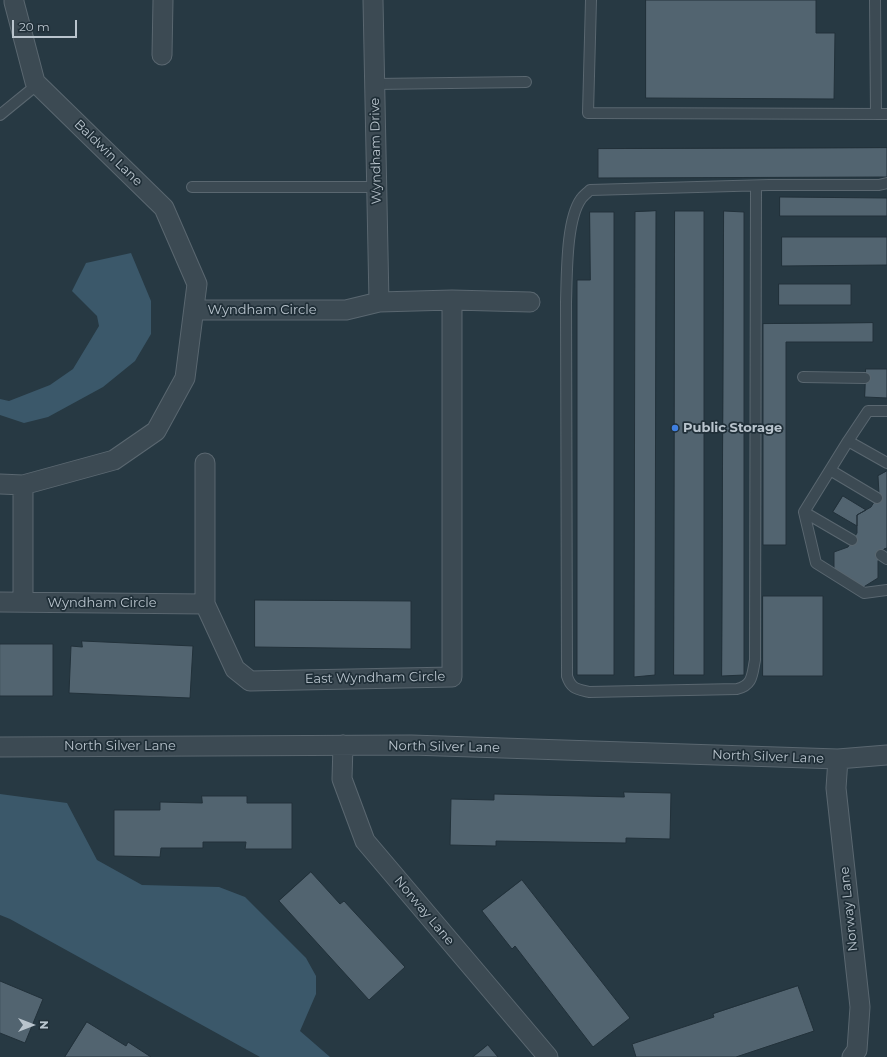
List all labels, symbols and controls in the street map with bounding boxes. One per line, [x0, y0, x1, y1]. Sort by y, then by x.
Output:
scale bar [14, 12, 79, 38]
text: 20 m [19, 19, 50, 34]
street label: Wyndham Drive [367, 97, 385, 205]
street label: Baldwin Lane [71, 117, 145, 189]
street label: Wyndham Circle [207, 302, 317, 318]
place label: Public Storage [683, 420, 782, 436]
marker: Public Storage [670, 423, 680, 433]
street label: Wyndham Circle [47, 595, 157, 611]
street label: East Wyndham Circle [305, 669, 445, 687]
street label: North Silver Lane [64, 738, 176, 754]
street label: North Silver Lane [388, 738, 500, 756]
street label: North Silver Lane [712, 747, 824, 767]
street label: Norway Lane [837, 866, 861, 952]
street label: Norway Lane [391, 873, 457, 949]
north arrow [12, 1005, 52, 1045]
text: N [37, 1021, 51, 1029]

